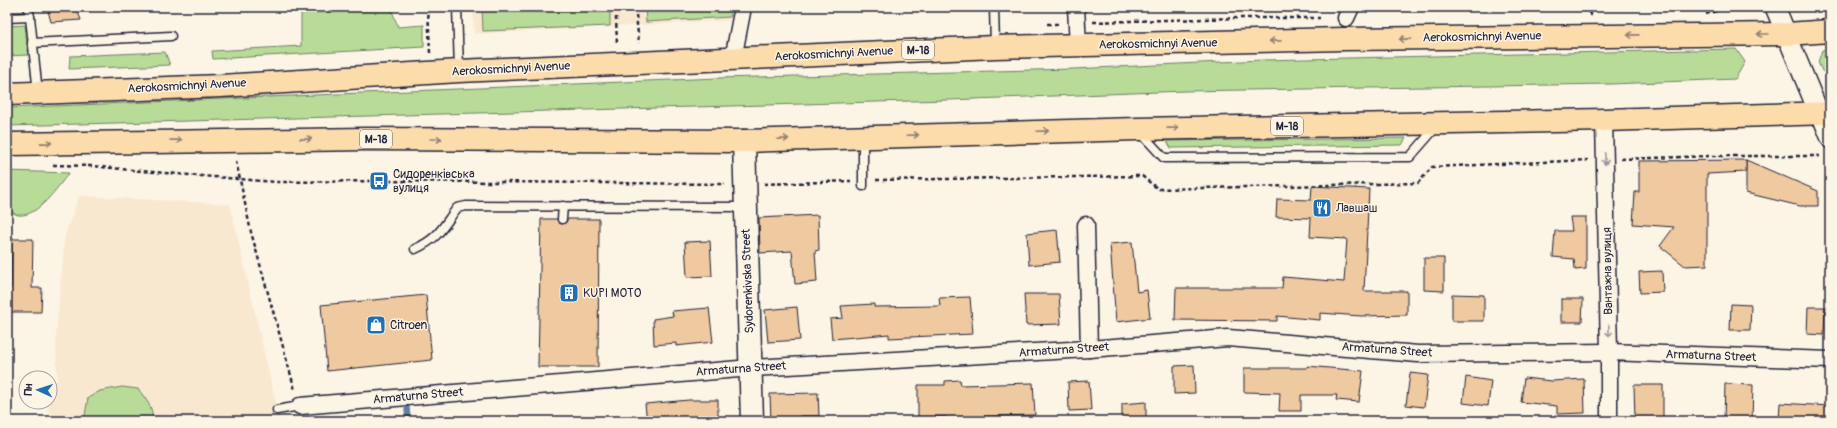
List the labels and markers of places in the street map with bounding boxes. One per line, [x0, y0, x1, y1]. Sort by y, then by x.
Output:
place label: Сидоренківська вулиця [393, 167, 475, 196]
bus stop icon: Сидоренківська вулиця [368, 170, 390, 192]
restaurant icon: Лавшаш [1311, 197, 1333, 219]
place label: Лавшаш [1335, 201, 1377, 216]
building icon: KUPI MOTO [558, 282, 580, 304]
place label: KUPI MOTO [583, 286, 642, 301]
shop icon: Citroen [365, 314, 387, 336]
place label: Citroen [390, 318, 428, 333]

